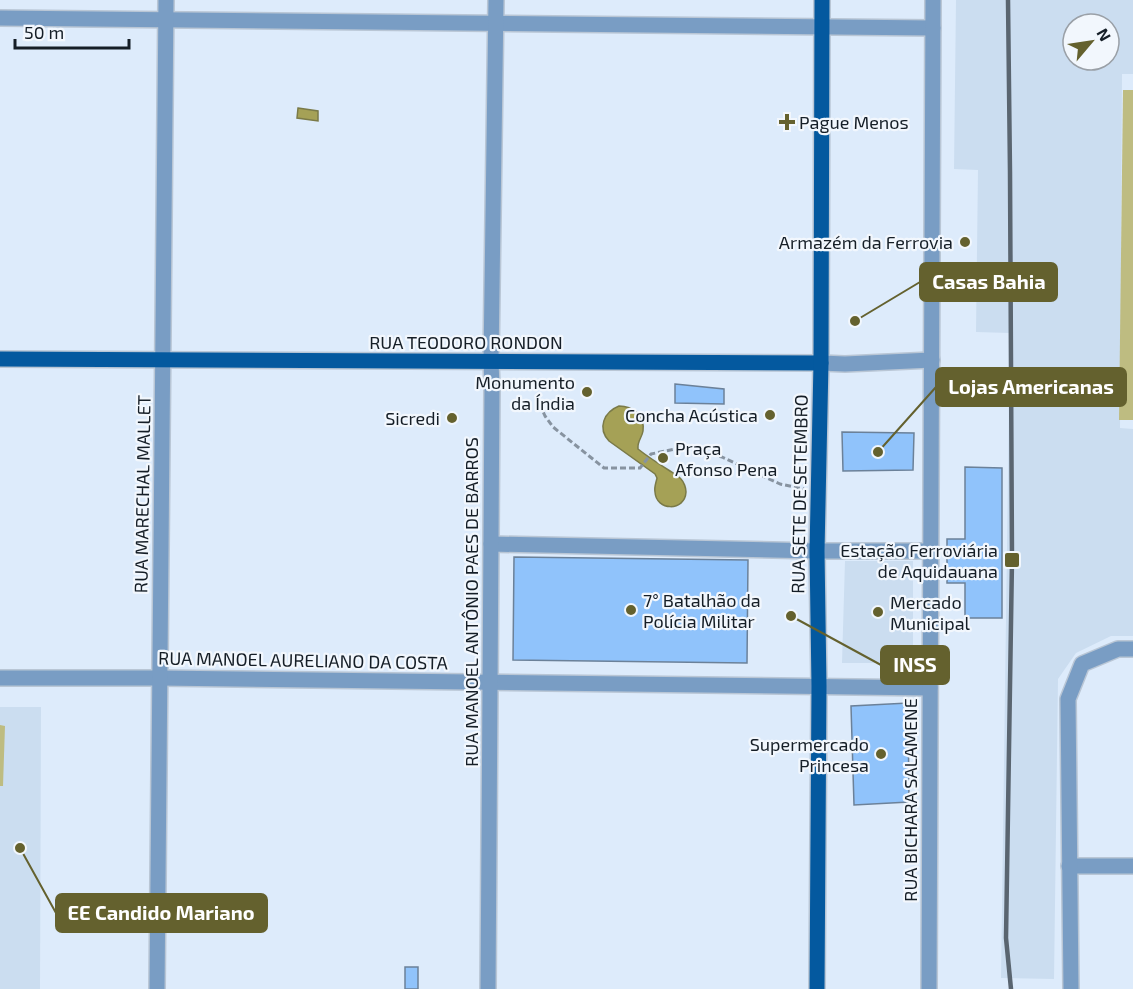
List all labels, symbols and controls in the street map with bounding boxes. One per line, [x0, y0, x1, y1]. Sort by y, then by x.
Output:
scale bar [15, 12, 129, 50]
north arrow [1061, 12, 1121, 72]
text: 50 m [24, 21, 64, 43]
text: N [1093, 25, 1116, 44]
place label: Pague Menos [799, 111, 909, 133]
marker: Pague Menos [780, 115, 794, 129]
place label: Armazém da Ferrovia [779, 231, 953, 253]
marker: Armazém da Ferrovia [958, 235, 972, 249]
callout: Casas Bahia [920, 263, 1057, 301]
text: Casas Bahia [932, 269, 1046, 293]
street label: RUA TEODORO RONDON [369, 331, 563, 353]
callout: Lojas Americanas [936, 368, 1126, 406]
place label: Monumento da Índia [475, 371, 575, 414]
text: Lojas Americanas [948, 374, 1114, 398]
marker: Monumento da Índia [580, 385, 594, 399]
street label: RUA MARECHAL MALLET [129, 394, 155, 593]
street label: RUA SETE DE SETEMBRO [786, 394, 812, 594]
place label: Concha Acústica [625, 404, 758, 426]
place label: Sicredi [385, 407, 440, 429]
marker: Concha Acústica [763, 408, 777, 422]
marker: Sicredi [445, 411, 459, 425]
street label: RUA MANOEL ANTÔNIO PAES DE BARROS [460, 437, 482, 767]
place label: Praça Afonso Pena [675, 437, 777, 480]
marker: Praça Afonso Pena [656, 451, 670, 465]
place label: Estação Ferroviária de Aquidauana [840, 539, 998, 582]
marker: Estação Ferroviária de Aquidauana [1003, 551, 1021, 569]
place label: 7° Batalhão da Polícia Militar [643, 589, 761, 632]
place label: Mercado Municipal [890, 591, 971, 634]
marker: 7° Batalhão da Polícia Militar [624, 603, 638, 617]
marker: Mercado Municipal [871, 605, 885, 619]
street label: RUA MANOEL AURELIANO DA COSTA [158, 646, 449, 674]
callout: INSS [881, 646, 949, 684]
text: INSS [893, 652, 937, 676]
street label: RUA BICHARA SALAMENE [899, 698, 921, 902]
place label: Supermercado Princesa [750, 733, 869, 776]
marker: Supermercado Princesa [874, 747, 888, 761]
callout: EE Candido Mariano [56, 894, 267, 932]
text: EE Candido Mariano [67, 900, 255, 924]

